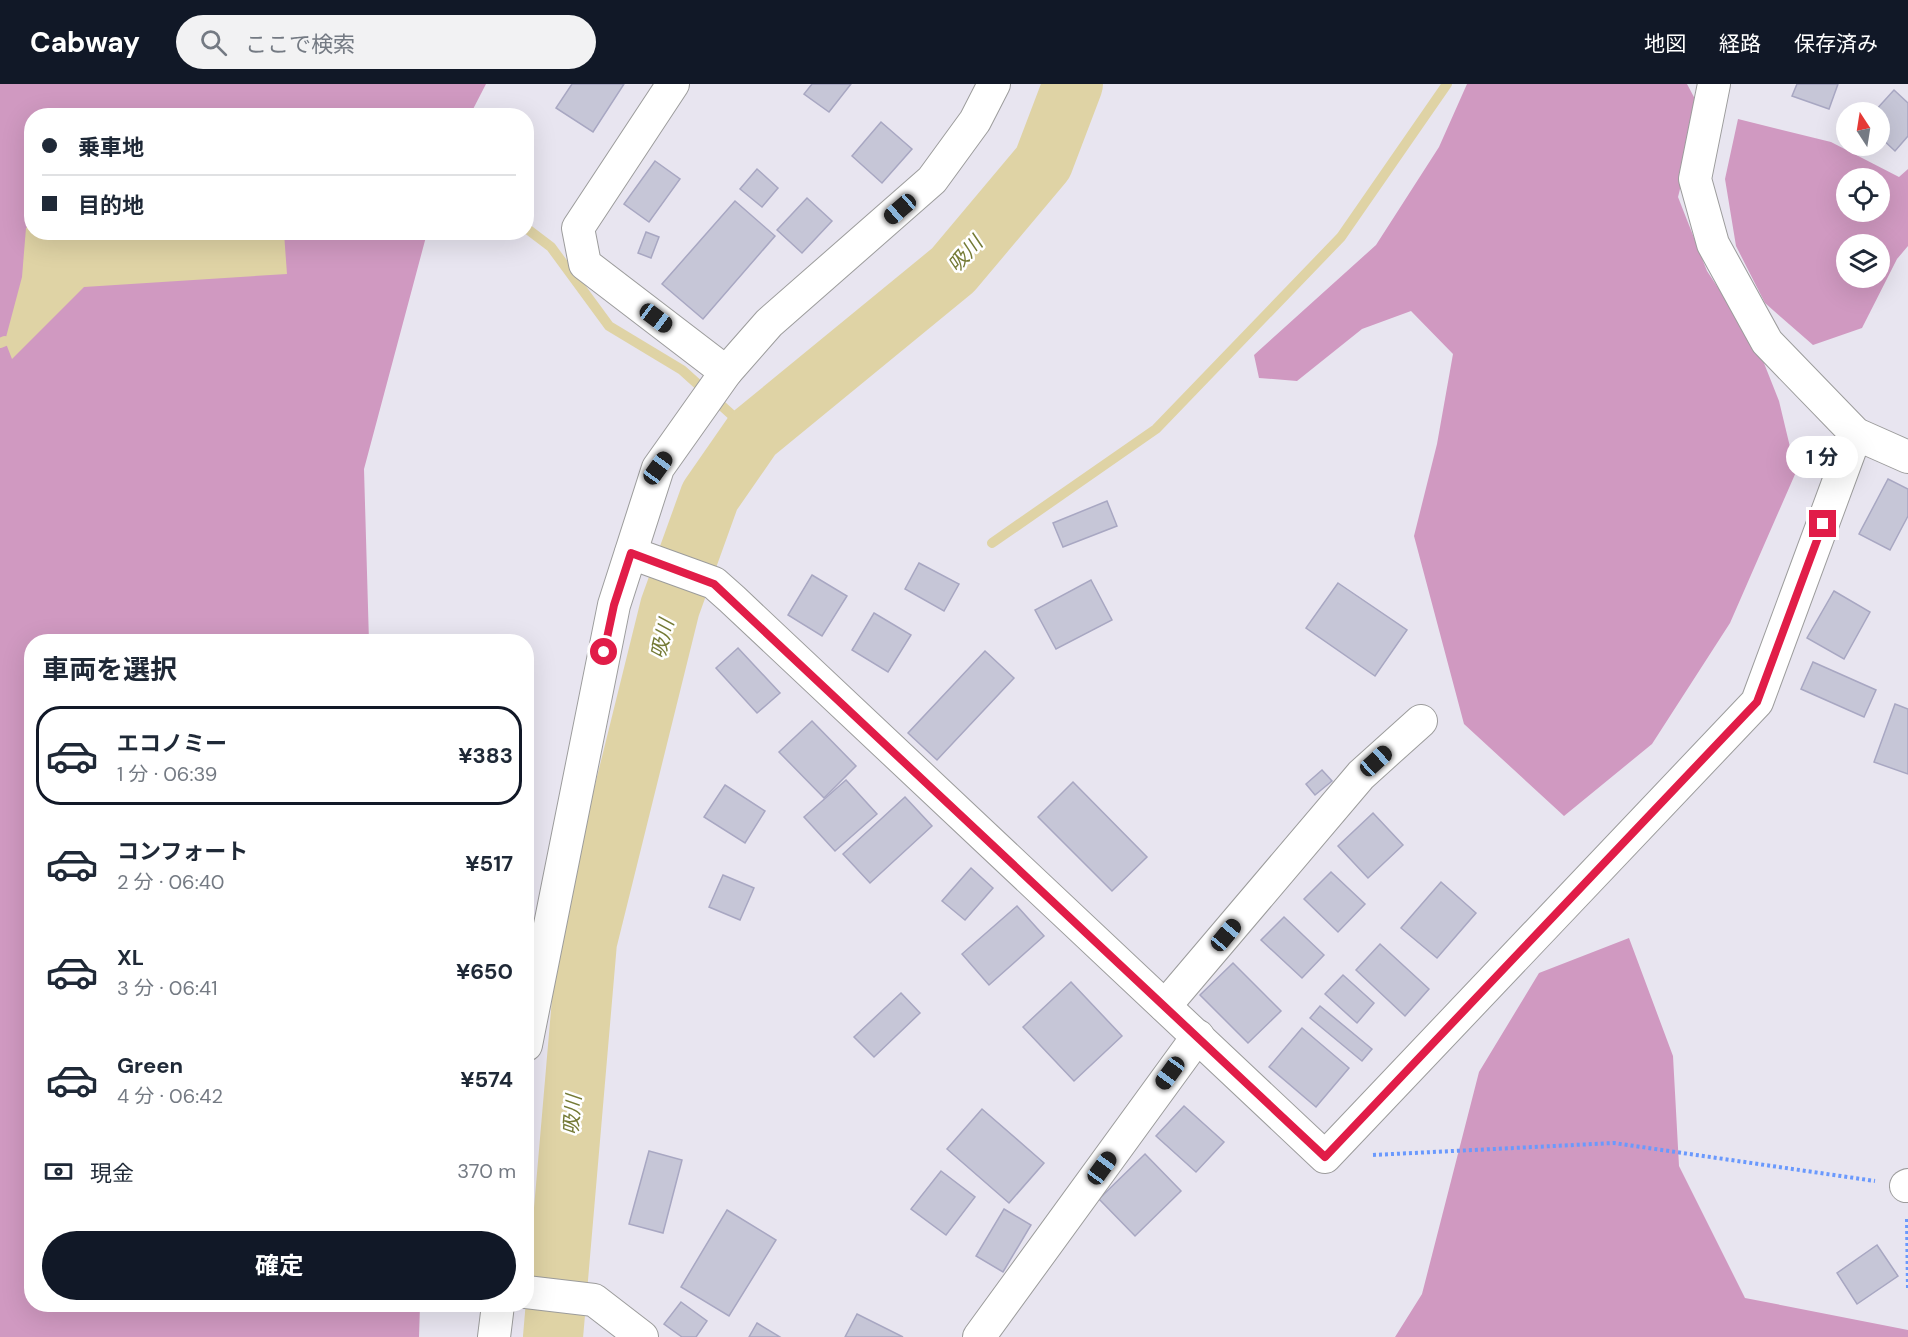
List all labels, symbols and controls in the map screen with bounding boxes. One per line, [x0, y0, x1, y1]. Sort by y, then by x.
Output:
search box [176, 15, 596, 69]
text: Cabway [30, 24, 140, 61]
icon: search [197, 26, 230, 59]
text: ここで検索 [245, 30, 355, 59]
text: 地図 [1644, 30, 1686, 58]
text: 経路 [1719, 30, 1761, 58]
text: 保存済み [1794, 30, 1878, 58]
north arrow [1836, 102, 1890, 156]
map controls [1836, 102, 1890, 288]
text: 乗車地 [78, 133, 144, 162]
button: locate [1836, 168, 1890, 222]
car [881, 190, 919, 228]
text: 目的地 [78, 191, 144, 220]
water label: 吸川 [942, 229, 989, 278]
button: layers [1836, 234, 1890, 288]
car [636, 300, 676, 336]
callout: 1 分 [1787, 437, 1859, 479]
text: 1 分 [1806, 444, 1838, 470]
car [640, 448, 676, 488]
route end [1809, 510, 1836, 537]
water label: 吸川 [645, 615, 680, 662]
route start [590, 638, 617, 665]
text: 車両を選択 [42, 652, 177, 687]
icon: car [45, 729, 99, 783]
text: エコノミー [117, 729, 227, 758]
text: ¥383 [458, 741, 513, 770]
car [1357, 742, 1395, 780]
text: 1 分 · 06:39 [117, 761, 217, 787]
icon: car [45, 837, 99, 891]
text: コンフォート [117, 837, 248, 866]
text: ¥517 [465, 849, 513, 878]
text: 2 分 · 06:40 [117, 869, 225, 895]
car [1208, 915, 1244, 955]
text: XL [117, 943, 144, 972]
icon: car [45, 945, 99, 999]
text: ¥650 [456, 957, 513, 986]
text: 3 分 · 06:41 [117, 975, 217, 1001]
text: Green [117, 1051, 183, 1080]
icon: car [45, 1053, 99, 1107]
car [1152, 1053, 1188, 1093]
text: ¥574 [460, 1065, 513, 1094]
text: 4 分 · 06:42 [117, 1083, 223, 1109]
water label: 吸川 [557, 1092, 587, 1136]
car [1084, 1148, 1120, 1188]
icon: cash [42, 1155, 75, 1188]
text: 370 m [457, 1158, 516, 1184]
text: 現金 [90, 1159, 134, 1188]
button: 確定 [42, 1231, 516, 1300]

